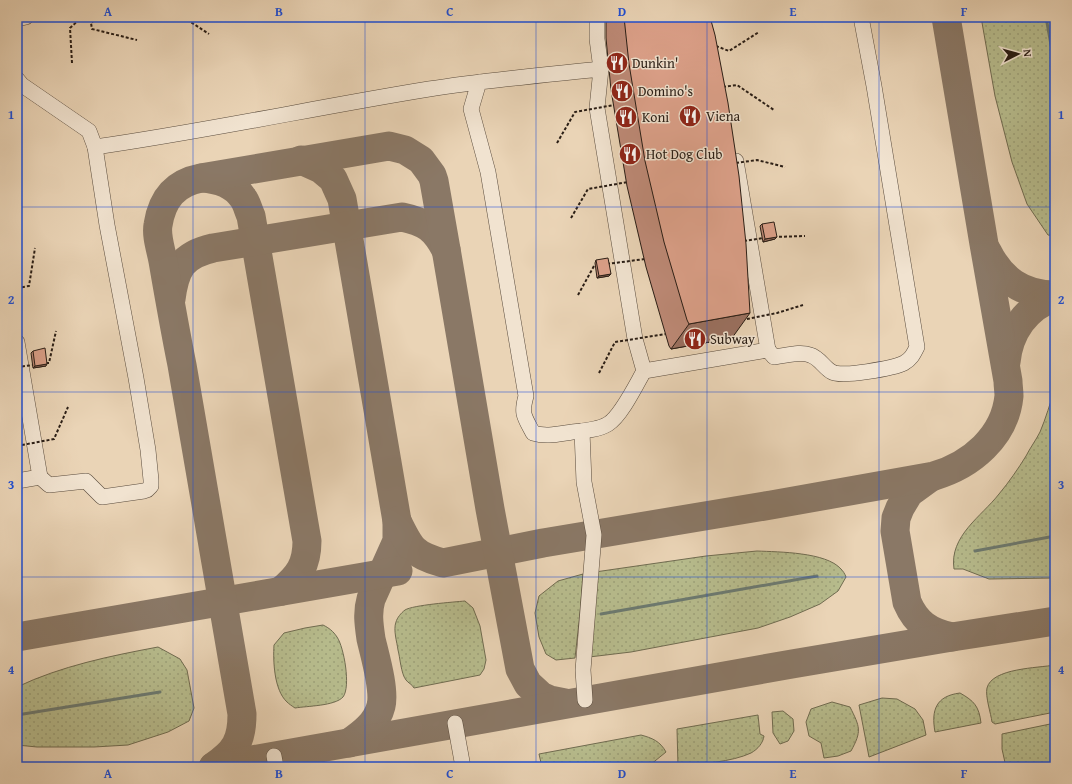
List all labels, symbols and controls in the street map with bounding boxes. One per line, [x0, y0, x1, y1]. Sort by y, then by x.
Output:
text: A [104, 2, 113, 21]
text: B [275, 2, 283, 21]
text: C [446, 2, 454, 21]
text: D [618, 2, 626, 21]
text: E [790, 2, 797, 21]
text: F [961, 2, 968, 21]
north arrow [998, 34, 1038, 74]
text: N [1020, 48, 1036, 58]
restaurant icon: Dunkin' [604, 50, 630, 76]
place label: Dunkin' [632, 53, 678, 73]
restaurant icon: Domino's [609, 78, 635, 104]
place label: Domino's [638, 81, 693, 101]
restaurant icon: Viena [677, 103, 703, 129]
restaurant icon: Koni [613, 104, 639, 130]
text: 1 [8, 105, 14, 124]
text: 1 [1058, 105, 1064, 124]
place label: Viena [706, 106, 741, 126]
place label: Koni [642, 107, 669, 127]
restaurant icon: Hot Dog Club [617, 141, 643, 167]
place label: Hot Dog Club [646, 144, 723, 164]
text: 2 [8, 290, 15, 309]
text: 2 [1058, 290, 1065, 309]
restaurant icon: Subway [682, 326, 708, 352]
place label: Subway [710, 329, 755, 349]
text: 3 [8, 475, 14, 494]
text: 3 [1058, 475, 1064, 494]
text: 4 [8, 660, 15, 679]
text: 4 [1058, 660, 1065, 679]
text: A [104, 764, 113, 783]
text: B [275, 764, 283, 783]
text: C [446, 764, 454, 783]
text: D [618, 764, 626, 783]
text: E [790, 764, 797, 783]
text: F [961, 764, 968, 783]

